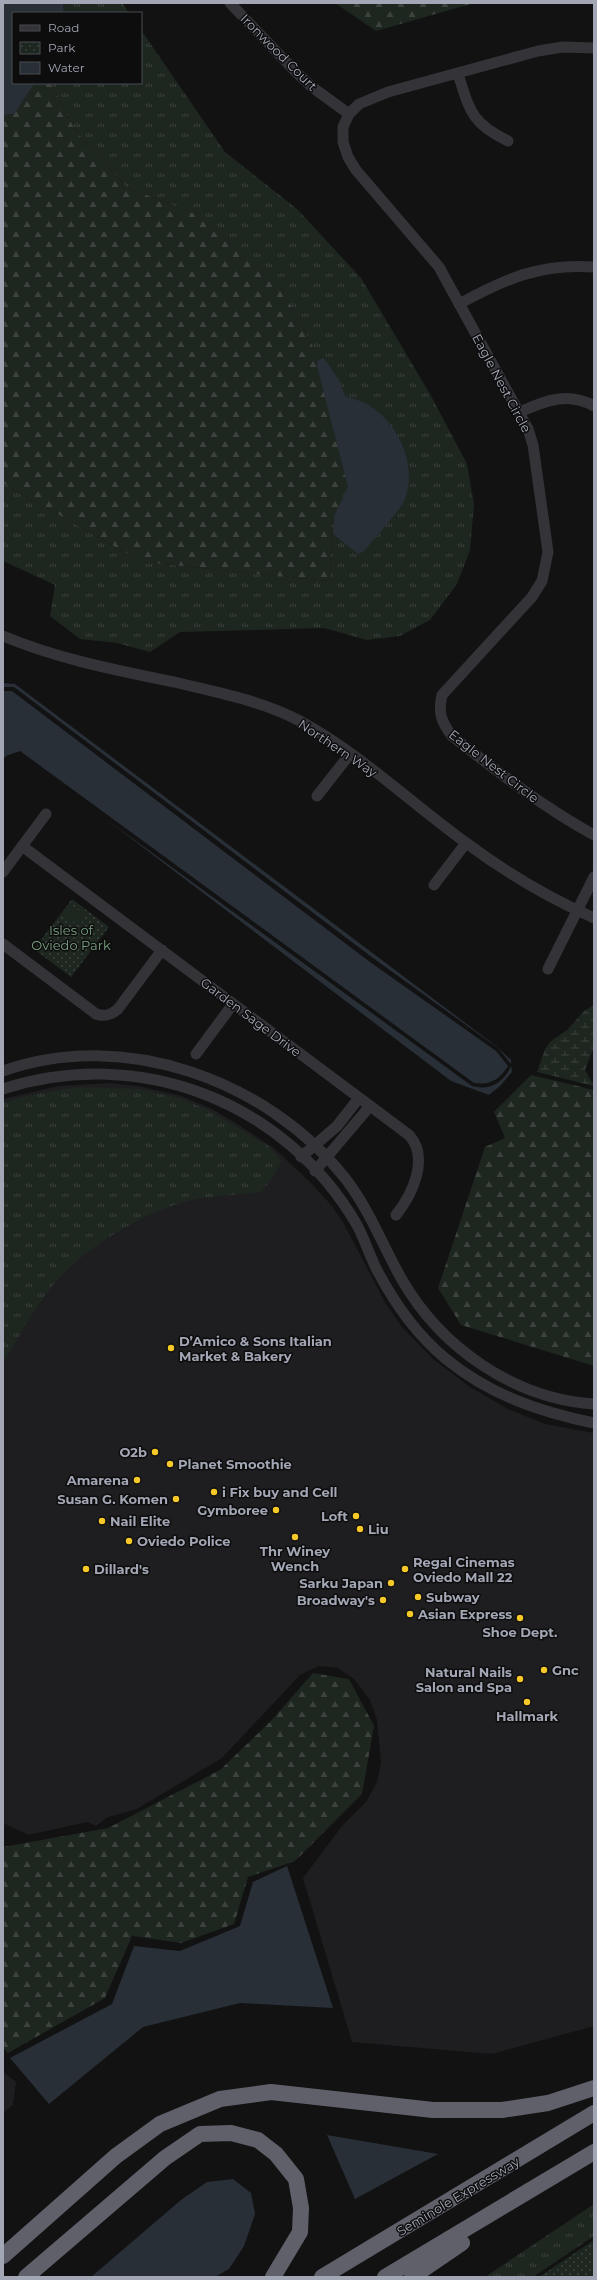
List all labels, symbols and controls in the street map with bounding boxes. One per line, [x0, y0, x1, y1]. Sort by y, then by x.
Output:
street label: Ironwood Court [237, 10, 321, 94]
legend [12, 12, 142, 84]
text: Road [48, 20, 79, 35]
text: Park [48, 40, 76, 55]
text: Water [48, 60, 85, 75]
street label: Eagle Nest Circle [469, 331, 535, 435]
street label: Northern Way [296, 716, 381, 781]
street label: Eagle Nest Circle [446, 726, 542, 806]
park label: Isles of Oviedo Park [31, 922, 111, 953]
street label: Garden Sage Drive [198, 974, 304, 1060]
place label: D’Amico & Sons Italian Market & Bakery [179, 1333, 332, 1364]
marker: D’Amico & Sons Italian Market & Bakery [166, 1343, 176, 1353]
place label: O2b [120, 1444, 147, 1460]
marker: O2b [150, 1447, 160, 1457]
place label: Planet Smoothie [178, 1456, 292, 1472]
marker: Planet Smoothie [165, 1459, 175, 1469]
place label: Amarena [66, 1472, 129, 1488]
marker: Amarena [132, 1475, 142, 1485]
place label: i Fix buy and Cell [222, 1484, 338, 1500]
marker: i Fix buy and Cell [209, 1487, 219, 1497]
place label: Susan G. Komen [57, 1491, 168, 1507]
marker: Susan G. Komen [171, 1494, 181, 1504]
place label: Gymboree [197, 1502, 268, 1518]
marker: Gymboree [271, 1505, 281, 1515]
place label: Loft [321, 1508, 348, 1524]
marker: Loft [351, 1511, 361, 1521]
place label: Nail Elite [110, 1513, 170, 1529]
marker: Nail Elite [97, 1516, 107, 1526]
place label: Liu [368, 1521, 389, 1537]
marker: Liu [355, 1524, 365, 1534]
marker: Thr Winey Wench [290, 1532, 300, 1542]
place label: Oviedo Police [137, 1533, 231, 1549]
marker: Oviedo Police [124, 1536, 134, 1546]
place label: Thr Winey Wench [260, 1543, 330, 1574]
place label: Regal Cinemas Oviedo Mall 22 [413, 1554, 515, 1585]
place label: Dillard's [94, 1561, 149, 1577]
marker: Dillard's [81, 1564, 91, 1574]
marker: Regal Cinemas Oviedo Mall 22 [400, 1564, 410, 1574]
place label: Sarku Japan [299, 1575, 383, 1591]
marker: Sarku Japan [386, 1578, 396, 1588]
place label: Subway [426, 1589, 480, 1605]
place label: Broadway's [297, 1592, 375, 1608]
marker: Subway [413, 1592, 423, 1602]
marker: Broadway's [378, 1595, 388, 1605]
place label: Asian Express [417, 1606, 512, 1622]
marker: Asian Express [405, 1609, 415, 1619]
marker: Shoe Dept. [515, 1613, 525, 1623]
place label: Shoe Dept. [483, 1624, 557, 1640]
place label: Gnc [552, 1662, 579, 1678]
place label: Natural Nails Salon and Spa [416, 1664, 512, 1695]
marker: Gnc [539, 1665, 549, 1675]
marker: Natural Nails Salon and Spa [515, 1674, 525, 1684]
marker: Hallmark [522, 1697, 532, 1707]
place label: Hallmark [496, 1708, 559, 1724]
street label: Seminole Expressway [394, 2153, 523, 2239]

